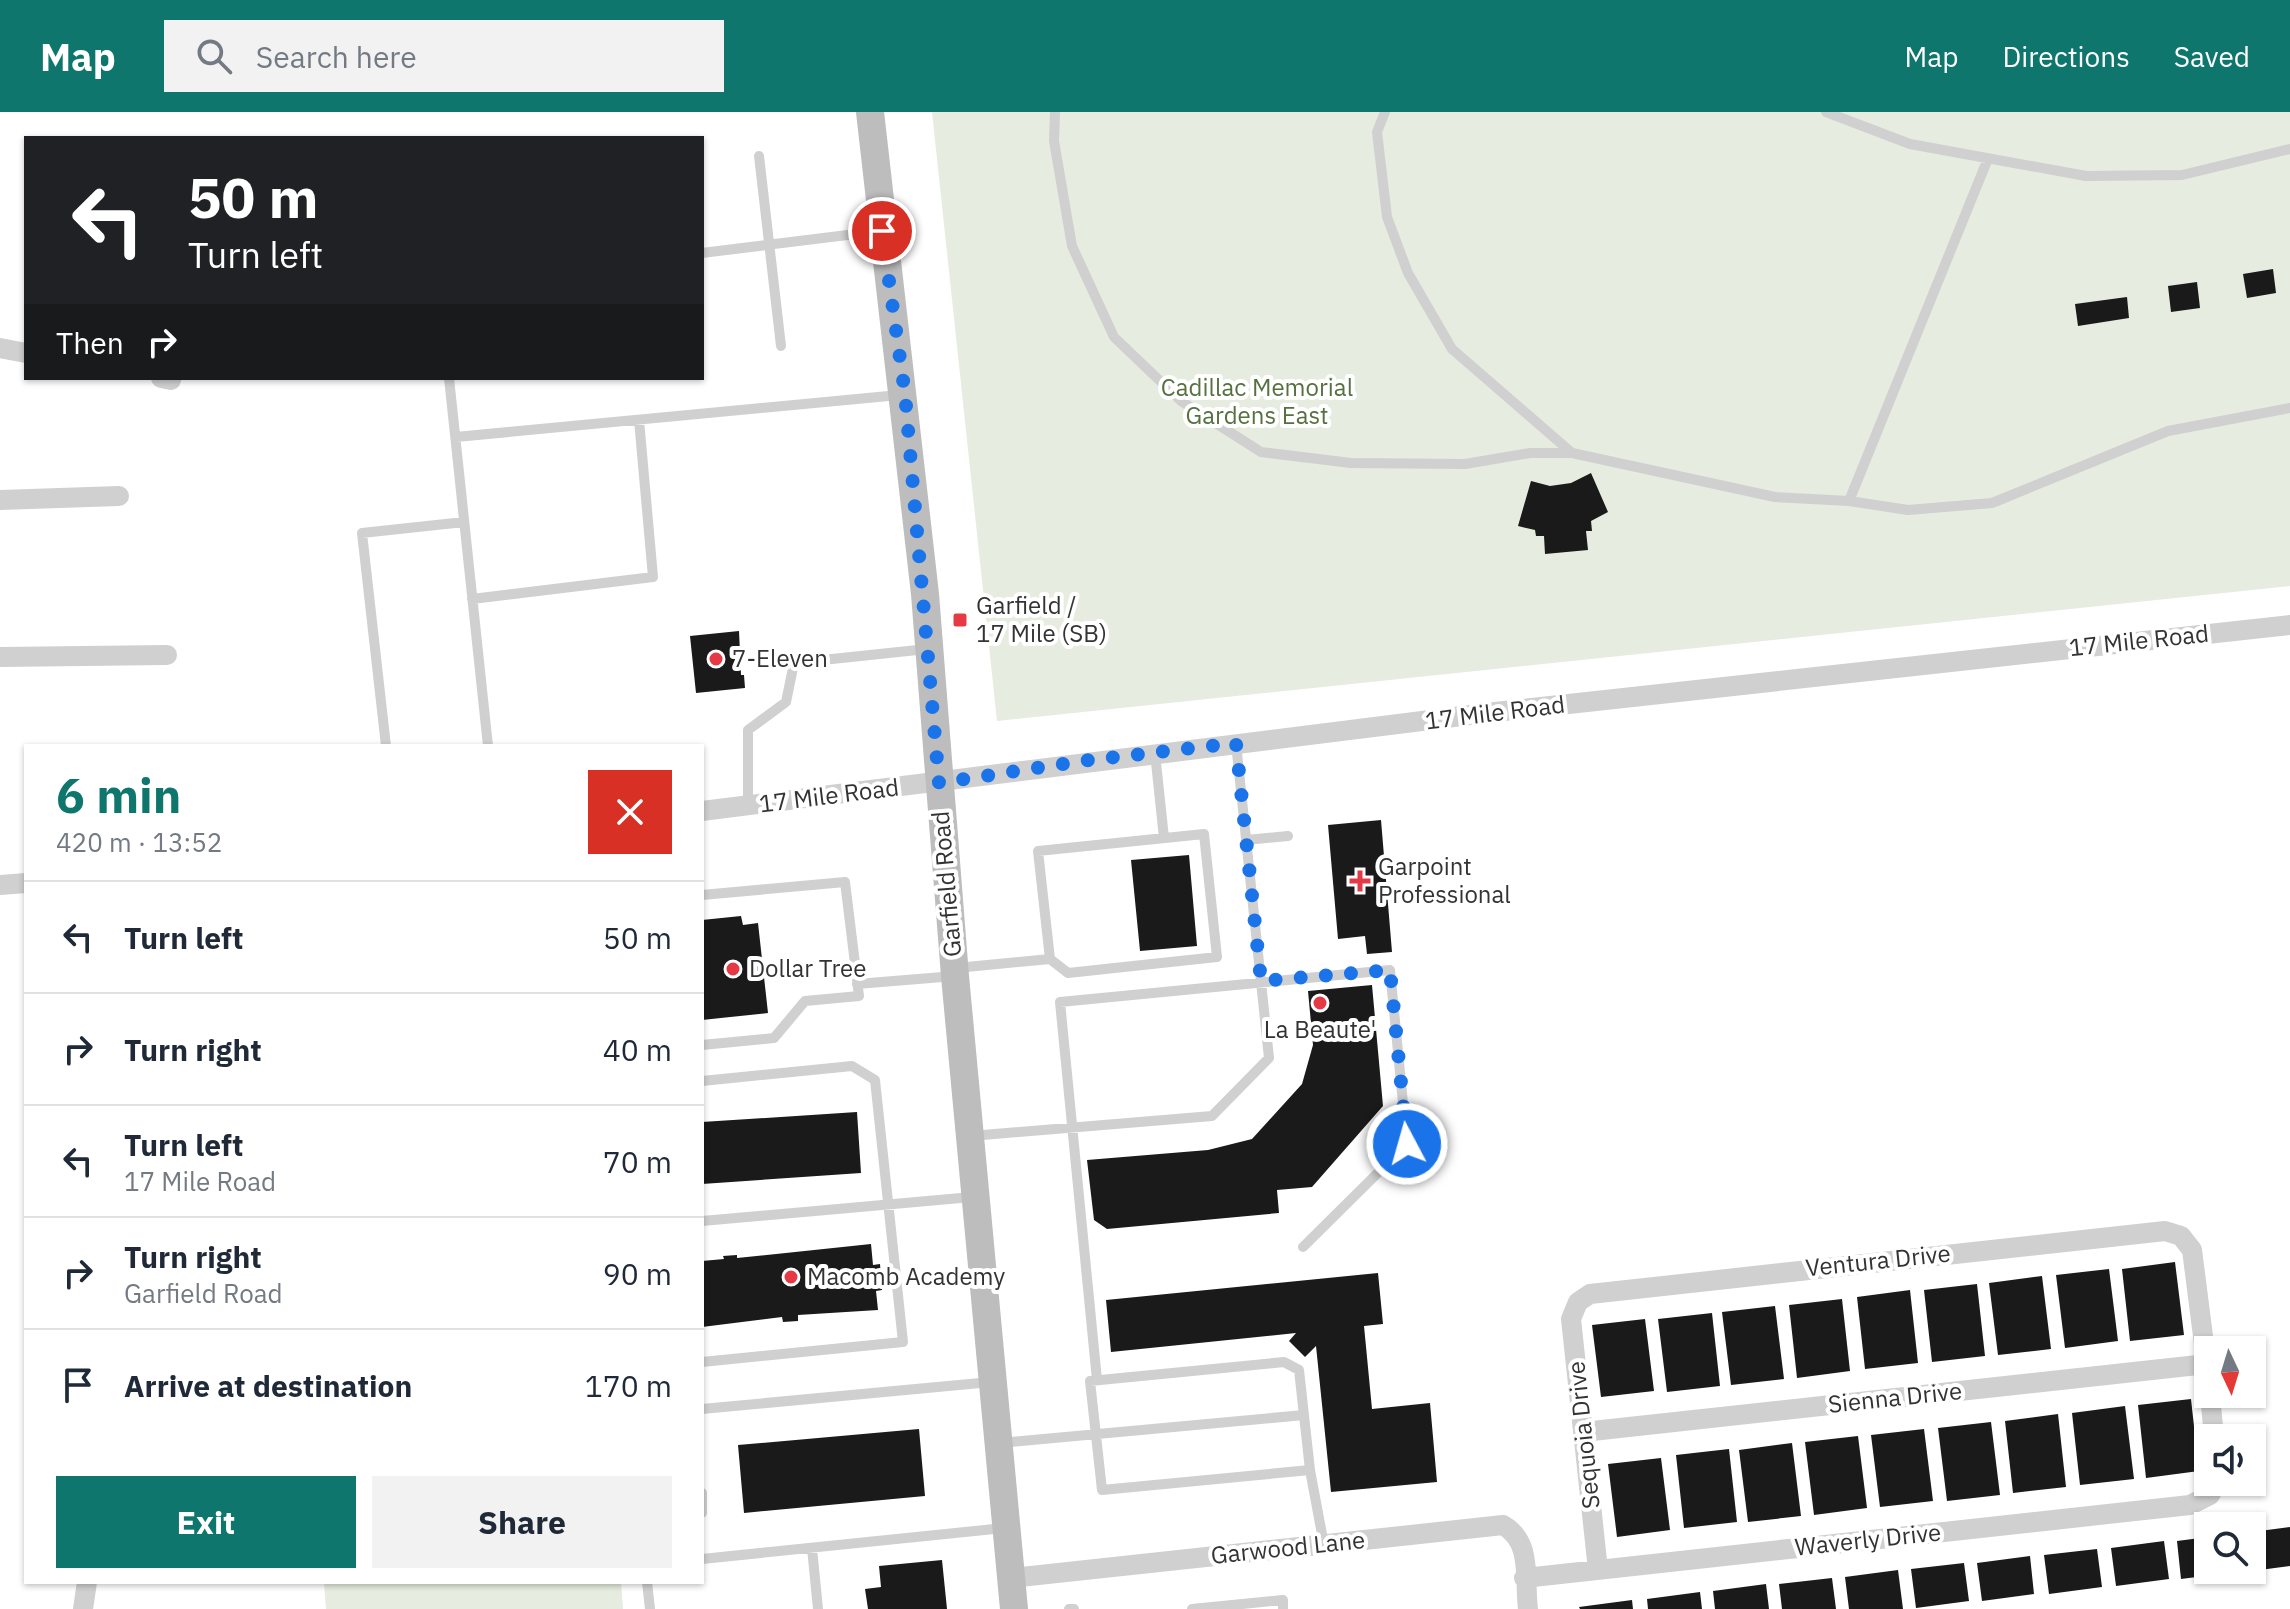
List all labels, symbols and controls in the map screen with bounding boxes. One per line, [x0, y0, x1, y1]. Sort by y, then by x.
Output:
search box [164, 20, 724, 92]
text: Map [40, 32, 116, 81]
icon: search [192, 34, 236, 78]
text: Search here [256, 37, 417, 76]
text: Map [1904, 38, 1958, 75]
text: Directions [2002, 38, 2130, 75]
text: Saved [2174, 38, 2250, 75]
text: 50 m [188, 161, 318, 233]
icon: left [56, 168, 160, 272]
pin [848, 197, 916, 265]
icon: arrive [860, 209, 904, 253]
text: Turn left [188, 231, 323, 278]
icon: right [140, 320, 184, 364]
text: Then [56, 323, 124, 362]
park label: Cadillac Memorial Gardens East [1161, 371, 1353, 431]
place label: Garfield / 17 Mile (SB) [976, 589, 1107, 649]
marker: Garfield / 17 Mile (SB) [951, 611, 969, 629]
street label: 17 Mile Road [2067, 617, 2210, 663]
place label: 7-Eleven [732, 642, 828, 674]
marker: 7-Eleven [707, 650, 725, 668]
street label: 17 Mile Road [1423, 688, 1567, 736]
text: 6 min [56, 764, 181, 826]
button: close [588, 770, 672, 854]
street label: 17 Mile Road [757, 771, 901, 819]
street label: Garfield Road [924, 810, 968, 958]
text: 420 m · 13:52 [56, 825, 222, 859]
place label: Garpoint Professional [1378, 850, 1511, 910]
marker: Garpoint Professional [1349, 870, 1371, 892]
icon: left [56, 915, 100, 959]
text: Turn left [124, 918, 243, 957]
text: 50 m [603, 918, 672, 957]
place label: Dollar Tree [749, 952, 866, 984]
marker: Dollar Tree [724, 960, 742, 978]
marker: La Beaute' [1311, 994, 1329, 1012]
place label: La Beaute' [1264, 1013, 1376, 1045]
icon: right [56, 1027, 100, 1071]
text: Turn right [124, 1030, 262, 1069]
text: 40 m [603, 1030, 672, 1069]
position arrow [1365, 1102, 1449, 1186]
text: Turn left [124, 1125, 243, 1164]
icon: left [56, 1139, 100, 1183]
text: 70 m [603, 1142, 672, 1181]
text: 17 Mile Road [124, 1164, 276, 1198]
street label: Ventura Drive [1804, 1236, 1952, 1284]
text: Turn right [124, 1237, 262, 1276]
icon: right [56, 1251, 100, 1295]
text: 90 m [603, 1254, 672, 1293]
place label: Macomb Academy [807, 1260, 1005, 1292]
marker: Macomb Academy [782, 1268, 800, 1286]
text: Garfield Road [124, 1276, 283, 1310]
north arrow [2194, 1336, 2266, 1408]
map controls [2194, 1336, 2266, 1584]
street label: Sequoia Drive [1559, 1360, 1607, 1511]
icon: arrive [56, 1363, 100, 1407]
text: Arrive at destination [124, 1366, 412, 1405]
text: 170 m [585, 1366, 672, 1405]
street label: Sienna Drive [1826, 1374, 1963, 1420]
button: sound [2194, 1424, 2266, 1496]
button: Exit [56, 1476, 356, 1568]
button: Share [372, 1476, 672, 1568]
button: search [2194, 1512, 2266, 1584]
street label: Waverly Drive [1793, 1515, 1943, 1563]
street label: Garwood Lane [1209, 1523, 1367, 1571]

